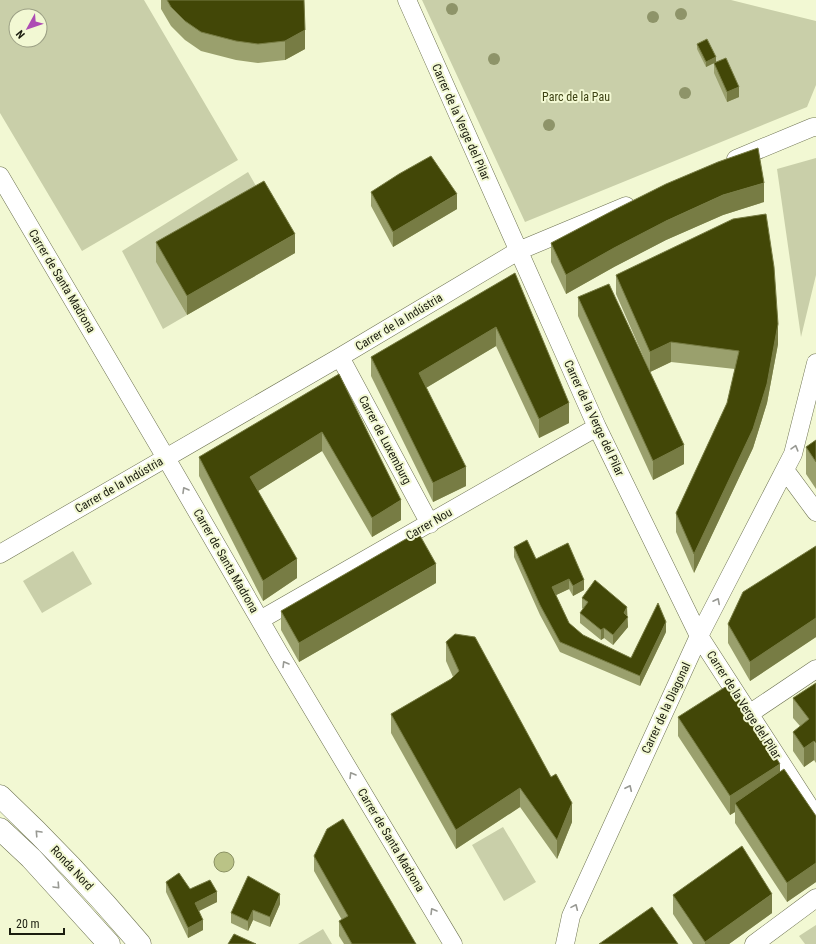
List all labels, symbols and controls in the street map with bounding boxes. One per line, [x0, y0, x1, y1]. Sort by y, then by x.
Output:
north arrow [8, 8, 48, 48]
text: N [13, 27, 28, 41]
street label: Carrer de la Verge del Pilar [429, 62, 493, 183]
park label: Parc de la Pau [542, 90, 610, 104]
street label: Carrer de Santa Madrona [26, 227, 98, 335]
street label: Carrer de la Indústria [353, 290, 445, 354]
street label: Carrer de la Verge del Pilar [561, 358, 627, 478]
street label: Carrer de Luxemburg [356, 393, 414, 487]
one-way arrow [790, 445, 799, 452]
street label: Carrer de la Indústria [73, 454, 166, 516]
one-way arrow [183, 487, 190, 494]
street label: Carrer Nou [403, 505, 455, 543]
street label: Carrer de Santa Madrona [190, 506, 262, 616]
one-way arrow [712, 598, 720, 606]
street label: Carrer de la Verge del Pilar [704, 648, 784, 762]
street label: Carrer de la Diagonal [639, 660, 693, 756]
one-way arrow [283, 661, 290, 668]
one-way arrow [349, 772, 357, 779]
one-way arrow [624, 785, 632, 793]
street label: Carrer de Santa Madrona [355, 786, 427, 894]
one-way arrow [35, 830, 43, 838]
street label: Ronda Nord [48, 843, 96, 893]
one-way arrow [52, 882, 59, 889]
one-way arrow [570, 903, 578, 911]
one-way arrow [431, 908, 438, 915]
scale bar [10, 910, 64, 936]
text: 20 m [16, 917, 40, 931]

